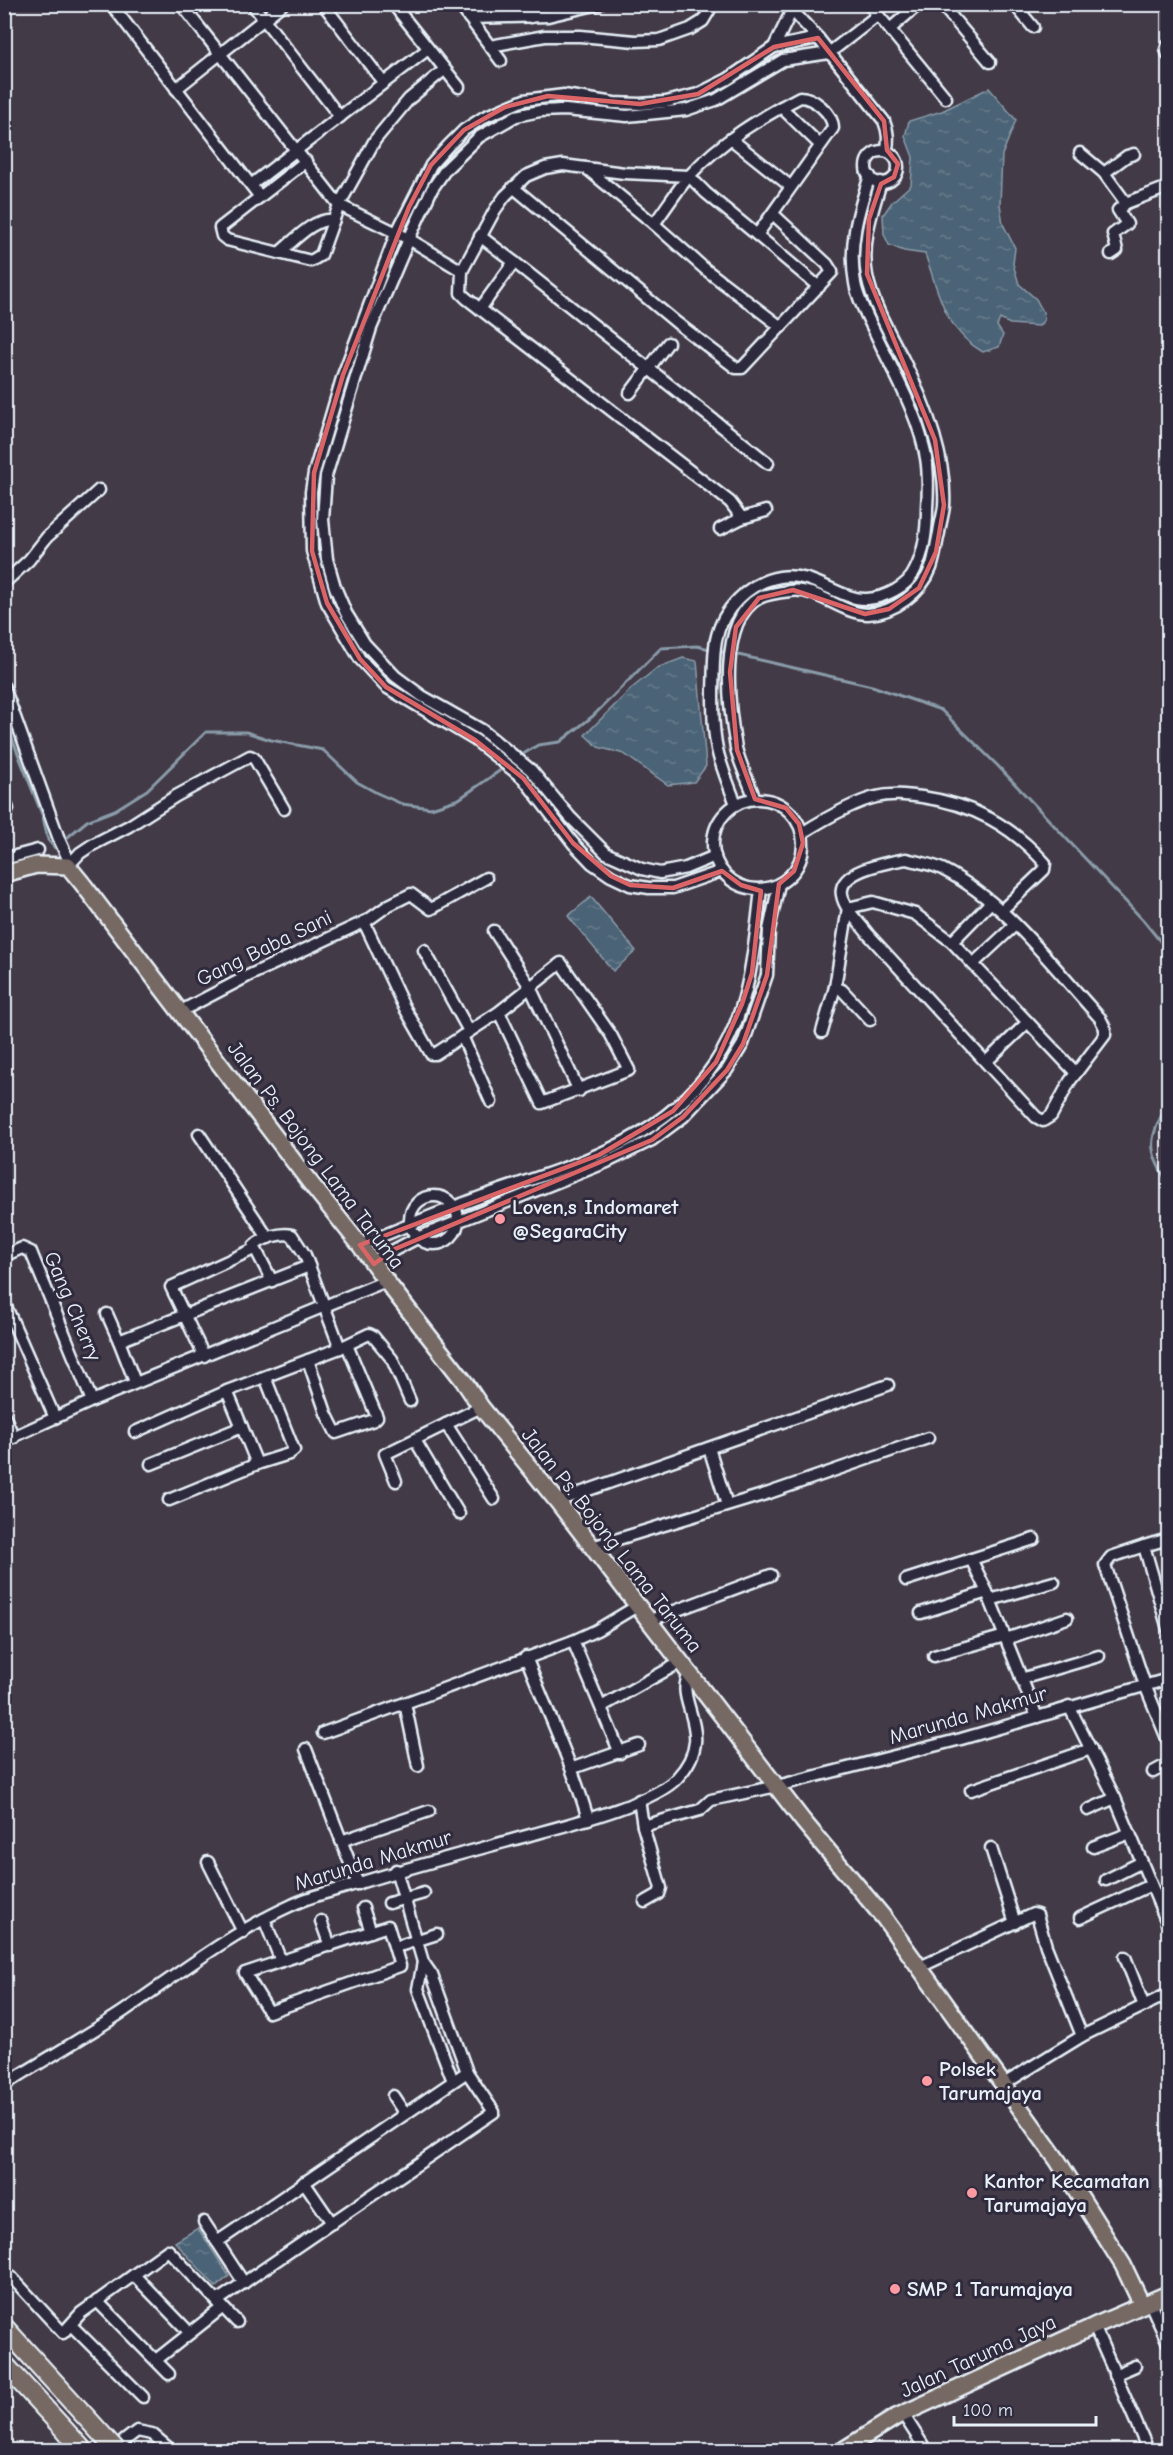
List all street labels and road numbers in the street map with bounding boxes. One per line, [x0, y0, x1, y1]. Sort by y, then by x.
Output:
street label: Gang Baba Sani [193, 905, 335, 991]
street label: Jalan Ps. Bojong Lama Taruma [223, 1037, 409, 1273]
street label: Gang Cherry [39, 1248, 107, 1365]
street label: Jalan Ps. Bojong Lama Taruma [517, 1423, 707, 1657]
street label: Marunda Makmur [886, 1681, 1050, 1749]
street label: Marunda Makmur [291, 1824, 455, 1895]
street label: Jalan Taruma Jaya [896, 2309, 1060, 2403]

